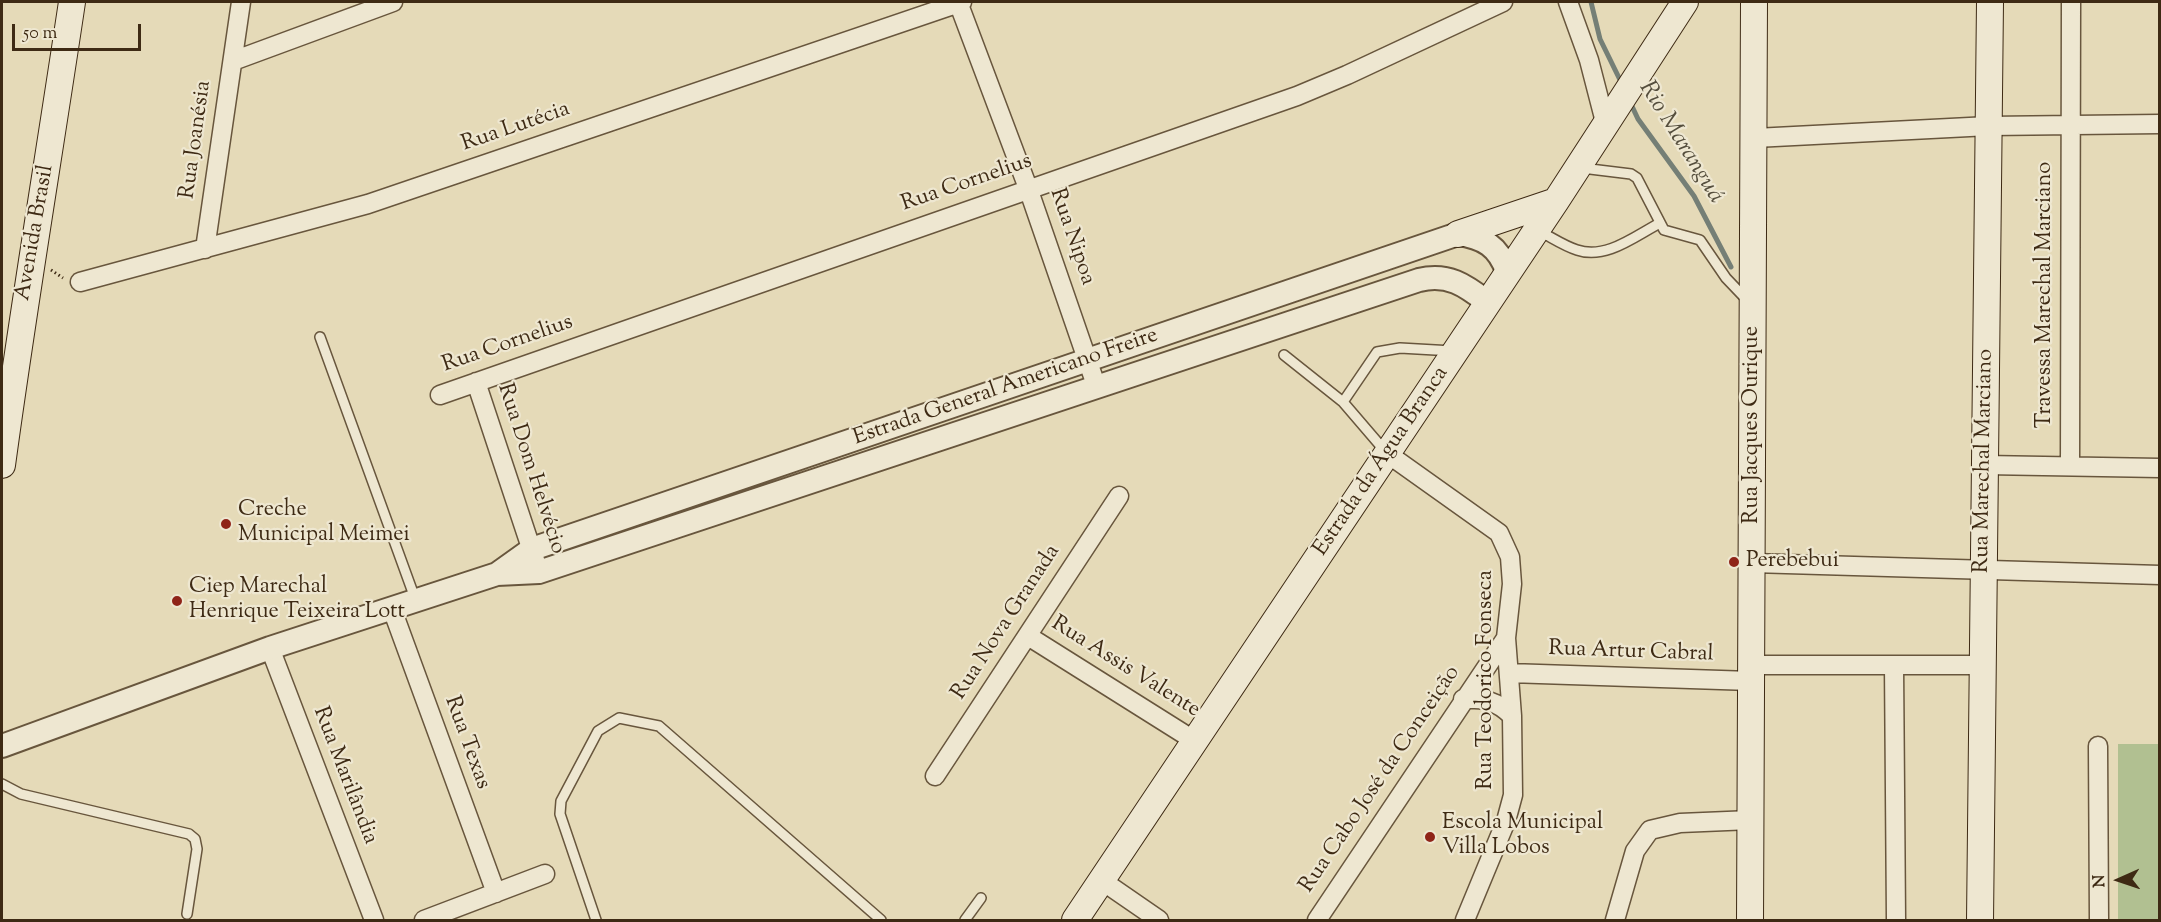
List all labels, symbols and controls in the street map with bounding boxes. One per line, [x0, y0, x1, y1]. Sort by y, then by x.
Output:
scale bar [15, 12, 144, 50]
text: 50 m [23, 21, 57, 47]
water label: Rio Maranguá [1631, 77, 1729, 209]
street label: Rua Joanésia [176, 79, 218, 201]
street label: Rua Lutécia [458, 97, 574, 159]
street label: Rua Cornelius [898, 149, 1036, 219]
street label: Travessa Marechal Marciano [2033, 162, 2059, 428]
street label: Avenida Brasil [11, 163, 61, 303]
street label: Rua Nipoa [1042, 185, 1100, 289]
street label: Rua Cornelius [439, 310, 577, 380]
street label: Estrada General Americano Freire [850, 323, 1162, 453]
street label: Rua Jacques Ourique [1740, 326, 1766, 524]
street label: Rua Marechal Marciano [1970, 349, 2000, 573]
street label: Estrada da Água Branca [1309, 362, 1455, 562]
street label: Rua Dom Helvécio [490, 380, 570, 558]
place label: Creche Municipal Meimei [238, 498, 410, 550]
marker: Creche Municipal Meimei [219, 517, 233, 531]
street label: Rua Nova Granada [947, 541, 1067, 705]
place label: Perebebui [1746, 549, 1839, 575]
marker: Perebebui [1727, 555, 1741, 569]
street label: Rua Teodorico Fonseca [1474, 570, 1500, 790]
place label: Ciep Marechal Henrique Teixeira Lott [189, 575, 405, 626]
marker: Ciep Marechal Henrique Teixeira Lott [170, 594, 184, 608]
street label: Rua Assis Valente [1046, 612, 1204, 724]
street label: Rua Artur Cabral [1548, 637, 1714, 669]
street label: Rua Cabo José da Conceição [1295, 661, 1467, 899]
street label: Rua Texas [437, 693, 495, 793]
street label: Rua Marilândia [306, 704, 382, 848]
place label: Escola Municipal Villa Lobos [1442, 811, 1603, 862]
marker: Escola Municipal Villa Lobos [1423, 830, 1437, 844]
north arrow [2089, 850, 2149, 910]
text: N [2089, 874, 2112, 888]

